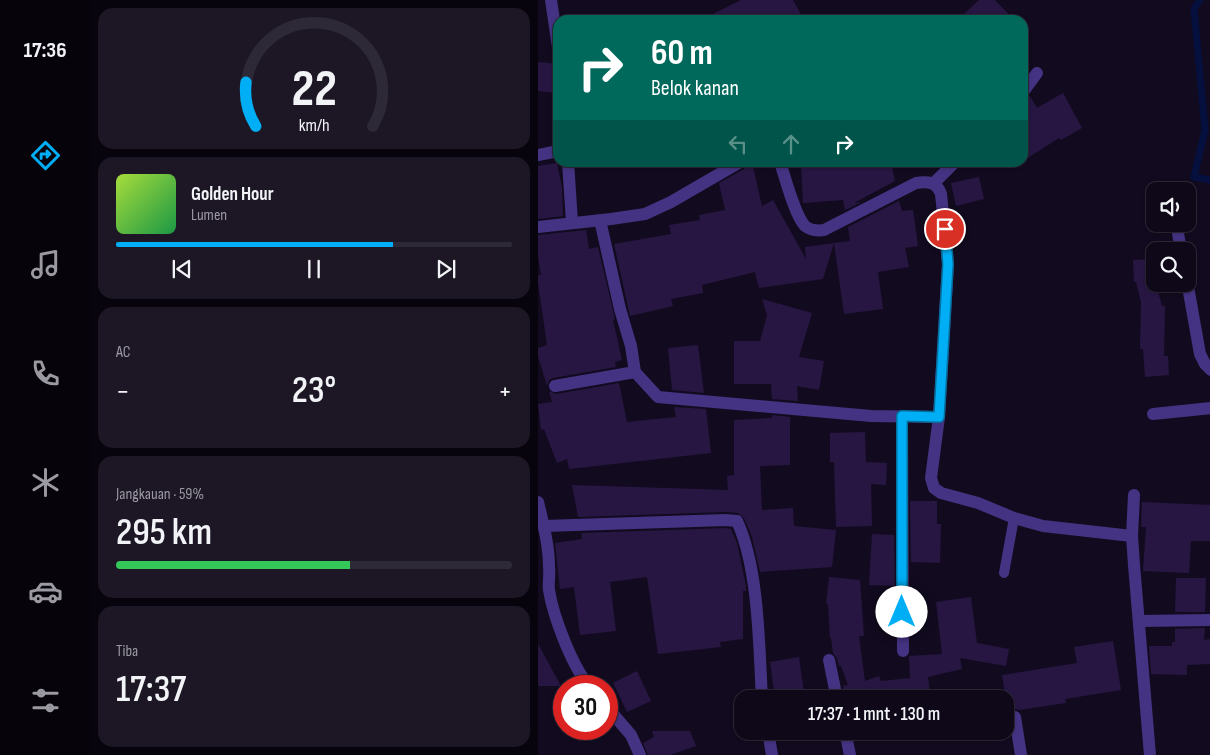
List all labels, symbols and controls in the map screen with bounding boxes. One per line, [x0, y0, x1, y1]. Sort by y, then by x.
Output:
text: 60 m [651, 32, 713, 75]
icon: right [568, 35, 633, 100]
text: 17:36 [23, 37, 67, 64]
text: 22 [291, 58, 337, 121]
text: Belok kanan [651, 75, 739, 102]
text: km/h [299, 115, 329, 136]
icon: left [724, 130, 752, 158]
icon: ahead [777, 130, 805, 158]
icon: right [830, 130, 858, 158]
icon: directions [28, 138, 63, 173]
map controls [1146, 182, 1196, 292]
button: sound [1146, 182, 1196, 232]
text: Golden Hour [191, 183, 274, 206]
text: Lumen [191, 206, 227, 225]
pin [924, 208, 966, 250]
icon: arrive [931, 215, 959, 243]
button: search [1146, 242, 1196, 292]
icon: music [28, 247, 63, 282]
icon: previous [168, 255, 196, 283]
icon: pause [300, 255, 328, 283]
icon: next [432, 255, 460, 283]
text: AC [116, 343, 130, 362]
icon: phone [28, 356, 63, 391]
text: 23° [292, 368, 336, 413]
text: − [116, 375, 130, 408]
text: + [498, 375, 512, 408]
icon: climate [28, 465, 63, 500]
text: Jangkauan · 59% [116, 485, 204, 504]
text: 295 km [116, 510, 212, 555]
icon: car [28, 574, 63, 609]
position arrow [875, 585, 927, 637]
text: Tiba [116, 642, 138, 661]
text: 17:37 [116, 667, 186, 712]
speed limit sign: 30 [553, 675, 618, 740]
icon: filters [28, 683, 63, 718]
text: 17:37 · 1 mnt · 130 m [808, 703, 940, 726]

